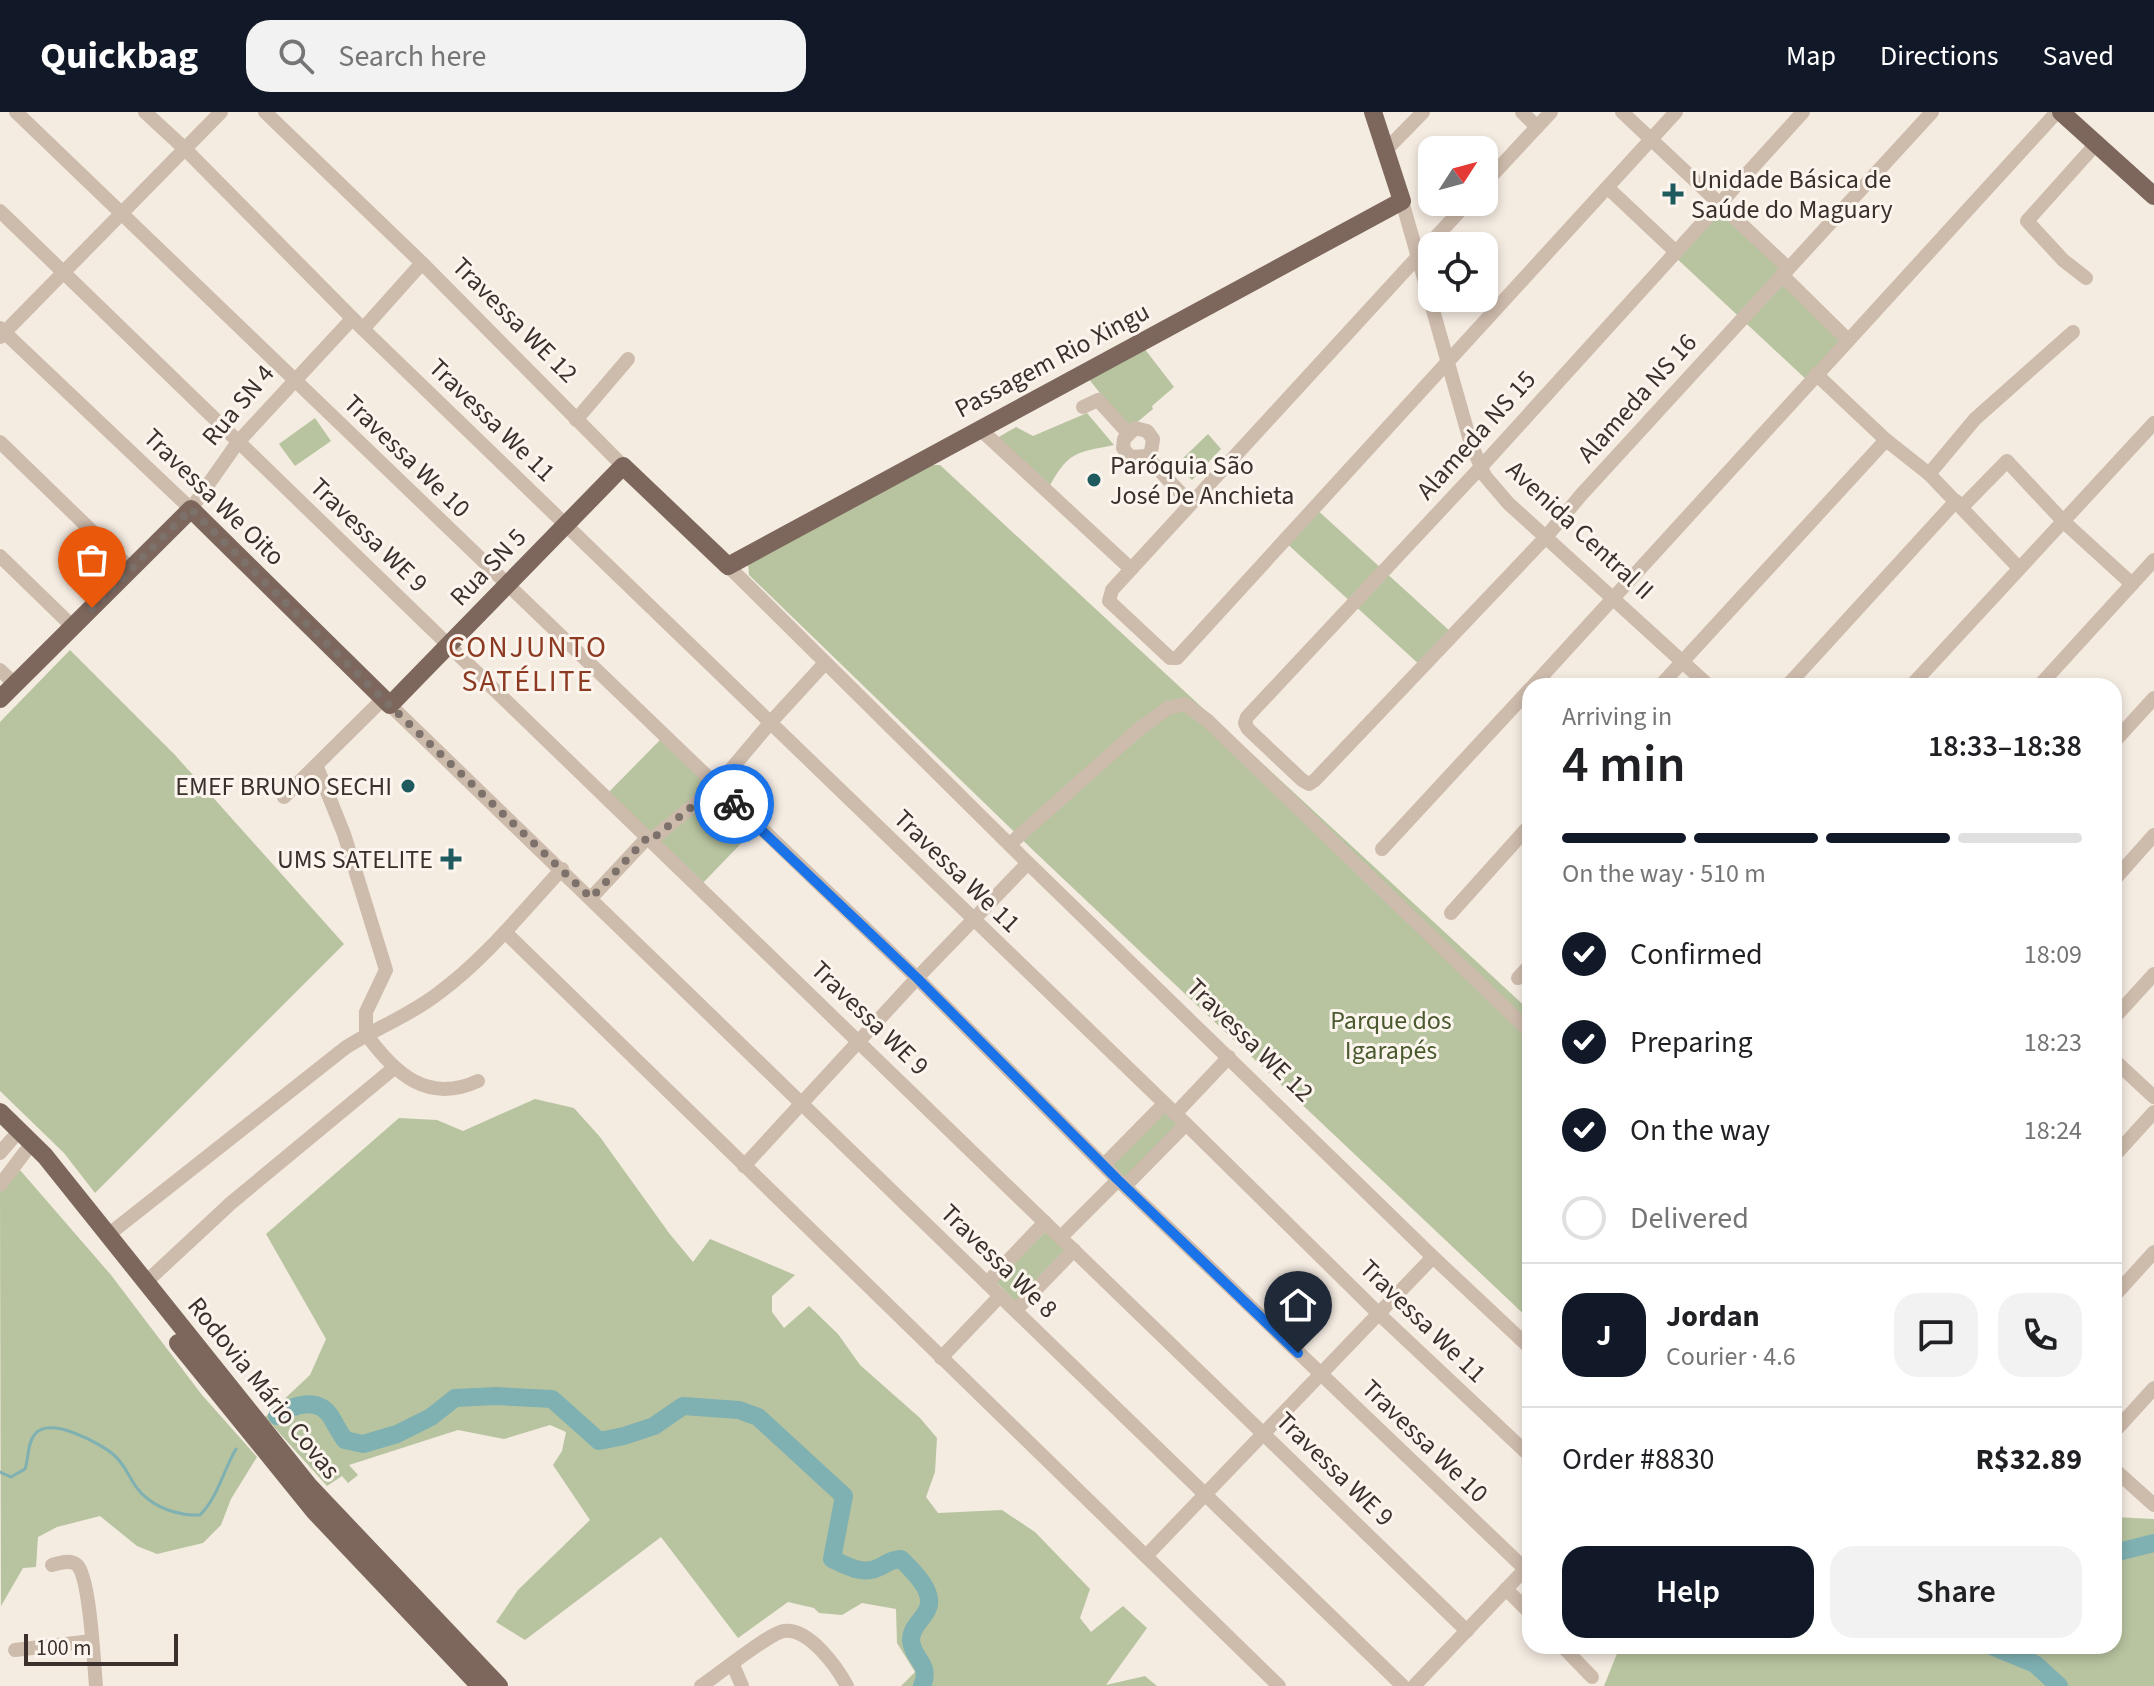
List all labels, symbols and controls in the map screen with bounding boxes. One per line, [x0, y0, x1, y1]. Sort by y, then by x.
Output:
search box [246, 20, 806, 92]
text: Quickbag [40, 29, 198, 83]
icon: search [274, 34, 318, 78]
text: Search here [338, 35, 486, 78]
text: Map [1786, 36, 1836, 76]
text: Directions [1880, 36, 1999, 76]
text: Saved [2043, 36, 2114, 76]
north arrow [1418, 136, 1498, 216]
map controls [1418, 136, 1498, 312]
place label: Unidade Básica de Saúde do Maguary [1691, 161, 1893, 228]
marker: Unidade Básica de Saúde do Maguary [1662, 183, 1684, 205]
button: locate [1418, 232, 1498, 312]
street label: Travessa WE 12 [444, 249, 586, 391]
street label: Passagem Rio Xingu [948, 293, 1156, 427]
street label: Alameda NS 16 [1569, 325, 1705, 471]
street label: Travessa We 11 [420, 350, 564, 490]
street label: Rua SN 4 [193, 356, 283, 454]
street label: Alameda NS 15 [1408, 362, 1544, 508]
street label: Travessa We 10 [335, 386, 479, 526]
street label: Travessa We Oito [135, 420, 293, 574]
place label: Paróquia São José De Anchieta [1110, 447, 1294, 514]
street label: Avenida Central II [1498, 452, 1662, 608]
street label: Travessa WE 9 [302, 469, 436, 601]
marker: Paróquia São José De Anchieta [1085, 471, 1103, 489]
street label: Rua SN 5 [441, 520, 535, 614]
pin [58, 526, 126, 608]
icon: bag [70, 538, 114, 582]
district label: CONJUNTO SATÉLITE [448, 626, 608, 703]
text: Arriving in [1562, 698, 1672, 735]
text: 18:33–18:38 [1928, 725, 2082, 768]
text: 4 min [1562, 728, 1686, 802]
courier [694, 764, 774, 844]
place label: EMEF BRUNO SECHI [175, 768, 392, 805]
marker: EMEF BRUNO SECHI [399, 777, 417, 795]
icon: bike [712, 782, 756, 826]
street label: Travessa We 11 [885, 801, 1029, 941]
place label: UMS SATELITE [277, 841, 433, 878]
marker: UMS SATELITE [440, 848, 462, 870]
text: On the way · 510 m [1562, 855, 1766, 892]
icon: check [1562, 932, 1606, 976]
text: Confirmed [1630, 933, 1763, 976]
text: 18:09 [2024, 936, 2082, 973]
street label: Travessa WE 9 [803, 952, 937, 1084]
street label: Travessa WE 12 [1178, 970, 1322, 1110]
park label: Parque dos Igarapés [1330, 1002, 1452, 1069]
icon: check [1562, 1020, 1606, 1064]
text: Preparing [1630, 1021, 1753, 1064]
text: 18:23 [2024, 1024, 2082, 1061]
icon: check [1562, 1108, 1606, 1152]
text: On the way [1630, 1109, 1770, 1152]
text: 18:24 [2024, 1112, 2082, 1149]
street label: Travessa We 8 [932, 1195, 1066, 1327]
text: Delivered [1630, 1197, 1749, 1240]
street label: Travessa We 11 [1351, 1251, 1495, 1391]
pin [1264, 1271, 1332, 1353]
icon: home [1276, 1283, 1320, 1327]
street label: Rodovia Mário Covas [179, 1289, 349, 1487]
button: chat [1894, 1293, 1978, 1377]
button: phone [1998, 1293, 2082, 1377]
text: Jordan [1666, 1295, 1760, 1338]
text: J [1596, 1314, 1612, 1357]
text: Courier · 4.6 [1666, 1338, 1796, 1375]
street label: Travessa We 10 [1353, 1371, 1497, 1511]
street label: Travessa WE 9 [1268, 1403, 1402, 1535]
text: Order #8830 [1562, 1438, 1715, 1481]
text: R$32.89 [1975, 1438, 2082, 1481]
button: Help [1562, 1546, 1814, 1638]
button: Share [1830, 1546, 2082, 1638]
scale bar [24, 1630, 178, 1666]
text: 100 m [36, 1632, 91, 1664]

